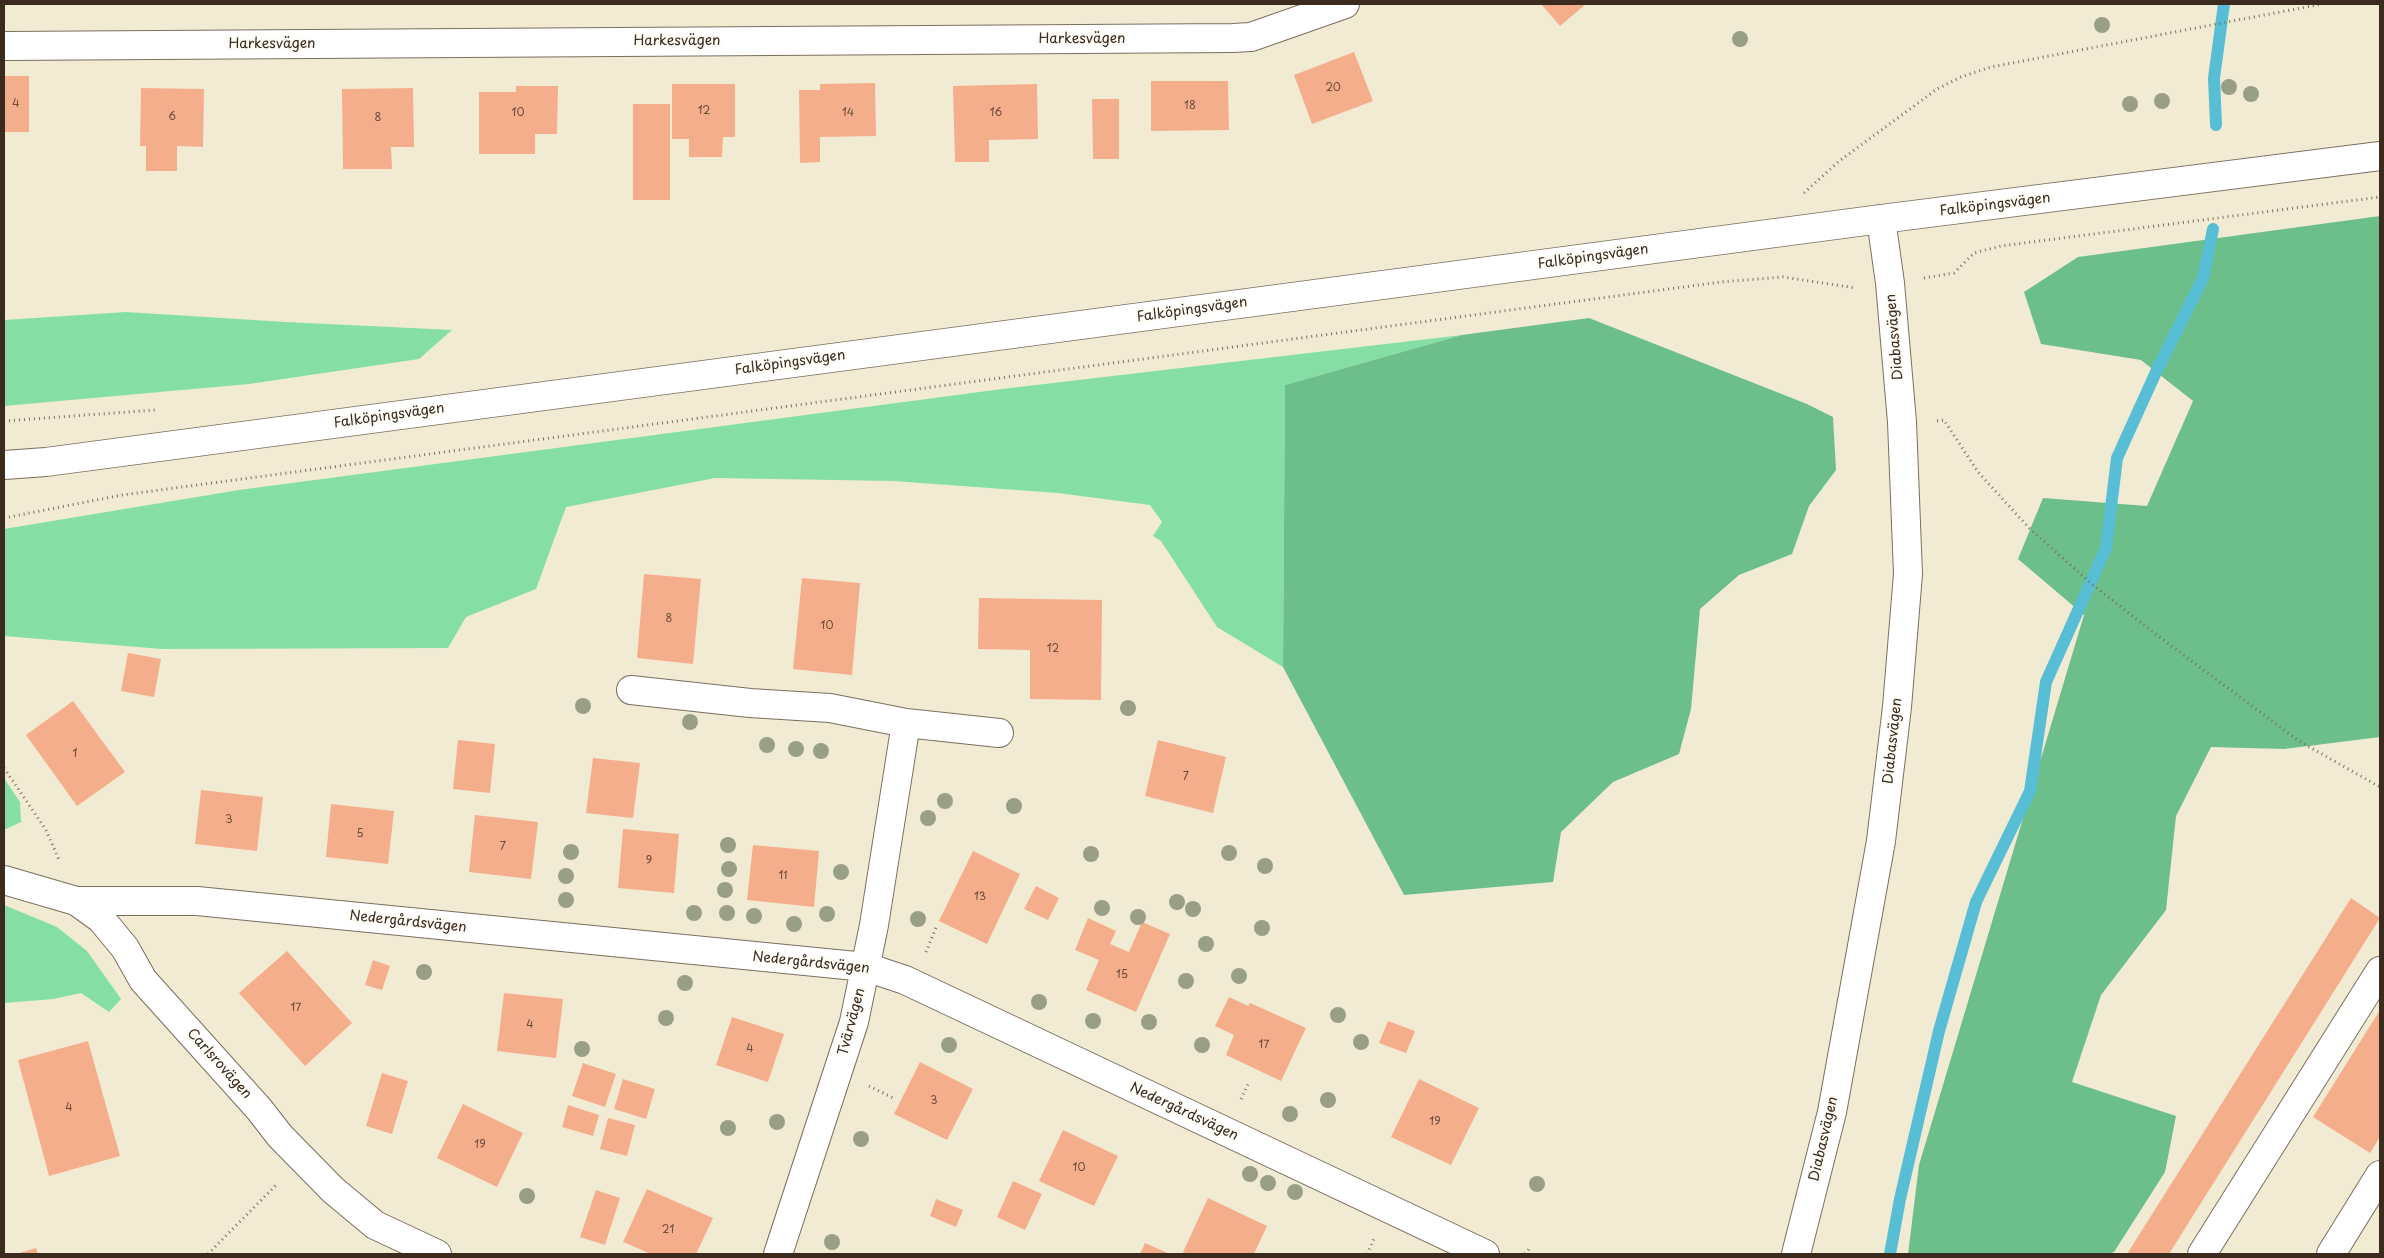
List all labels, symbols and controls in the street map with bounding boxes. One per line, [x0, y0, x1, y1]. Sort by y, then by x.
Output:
street label: Harkesvägen [1038, 31, 1126, 47]
street label: Harkesvägen [633, 33, 721, 49]
street label: Harkesvägen [228, 36, 316, 52]
house number: 20 [1325, 81, 1341, 95]
house number: 4 [12, 97, 20, 111]
house number: 18 [1184, 99, 1196, 113]
house number: 12 [698, 104, 710, 118]
house number: 10 [512, 106, 524, 120]
house number: 14 [842, 106, 854, 120]
house number: 16 [990, 106, 1002, 120]
house number: 6 [168, 110, 176, 124]
house number: 8 [375, 111, 381, 125]
street label: Falköpingsvägen [1939, 190, 2051, 220]
street label: Falköpingsvägen [1537, 241, 1649, 273]
street label: Diabasvägen [1883, 293, 1907, 381]
street label: Falköpingsvägen [1136, 294, 1248, 326]
street label: Falköpingsvägen [734, 347, 846, 379]
street label: Falköpingsvägen [333, 400, 445, 432]
house number: 8 [666, 612, 672, 626]
house number: 10 [821, 619, 833, 633]
house number: 12 [1047, 642, 1059, 656]
street label: Diabasvägen [1880, 697, 1906, 785]
house number: 1 [73, 747, 77, 761]
house number: 7 [1183, 770, 1189, 784]
house number: 3 [225, 813, 233, 827]
house number: 5 [356, 827, 364, 841]
house number: 7 [500, 840, 506, 854]
house number: 9 [646, 854, 652, 868]
house number: 11 [778, 869, 788, 883]
house number: 13 [974, 890, 986, 904]
street label: Nedergårdsvägen [349, 907, 467, 937]
street label: Nedergårdsvägen [752, 948, 870, 978]
house number: 15 [1116, 968, 1128, 982]
street label: Tvärvägen [835, 986, 869, 1058]
house number: 17 [291, 1001, 301, 1015]
house number: 4 [526, 1018, 534, 1032]
street label: Carlsrovägen [183, 1025, 255, 1103]
house number: 17 [1259, 1038, 1269, 1052]
house number: 4 [746, 1042, 754, 1056]
street label: Nedergårdsvägen [1127, 1080, 1241, 1144]
house number: 3 [930, 1094, 938, 1108]
street label: Diabasvägen [1806, 1095, 1842, 1183]
house number: 4 [65, 1101, 73, 1115]
house number: 19 [1429, 1115, 1441, 1129]
house number: 19 [474, 1138, 486, 1152]
house number: 10 [1073, 1161, 1085, 1175]
house number: 21 [662, 1223, 674, 1237]

